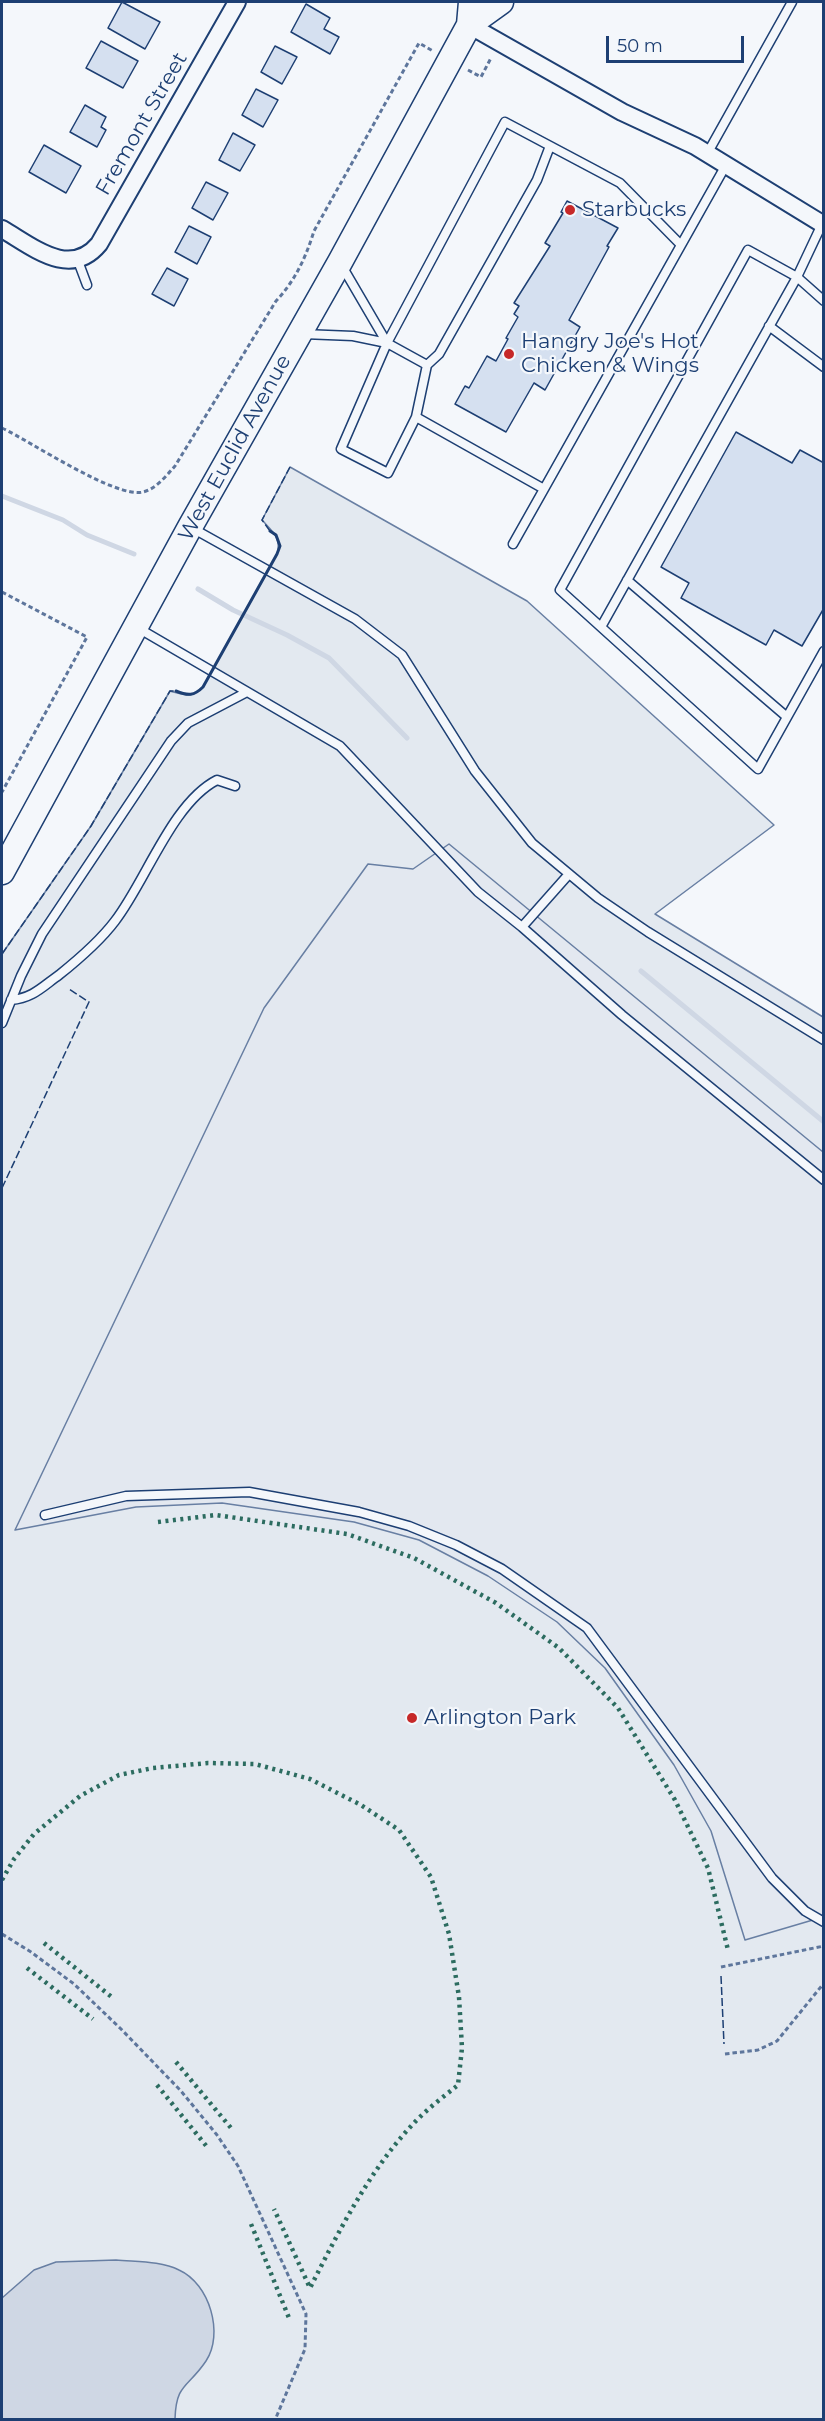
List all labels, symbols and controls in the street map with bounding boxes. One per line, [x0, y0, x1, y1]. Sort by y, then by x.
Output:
scale bar [609, 24, 747, 62]
text: 50 m [617, 35, 663, 57]
street label: Fremont Street [91, 48, 193, 200]
place label: Starbucks [582, 197, 686, 223]
marker: Starbucks [563, 203, 577, 217]
place label: Hangry Joe's Hot Chicken & Wings [521, 329, 699, 379]
marker: Hangry Joe's Hot Chicken & Wings [502, 347, 516, 361]
street label: West Euclid Avenue [173, 350, 297, 546]
place label: Arlington Park [424, 1705, 576, 1731]
marker: Arlington Park [405, 1711, 419, 1725]

